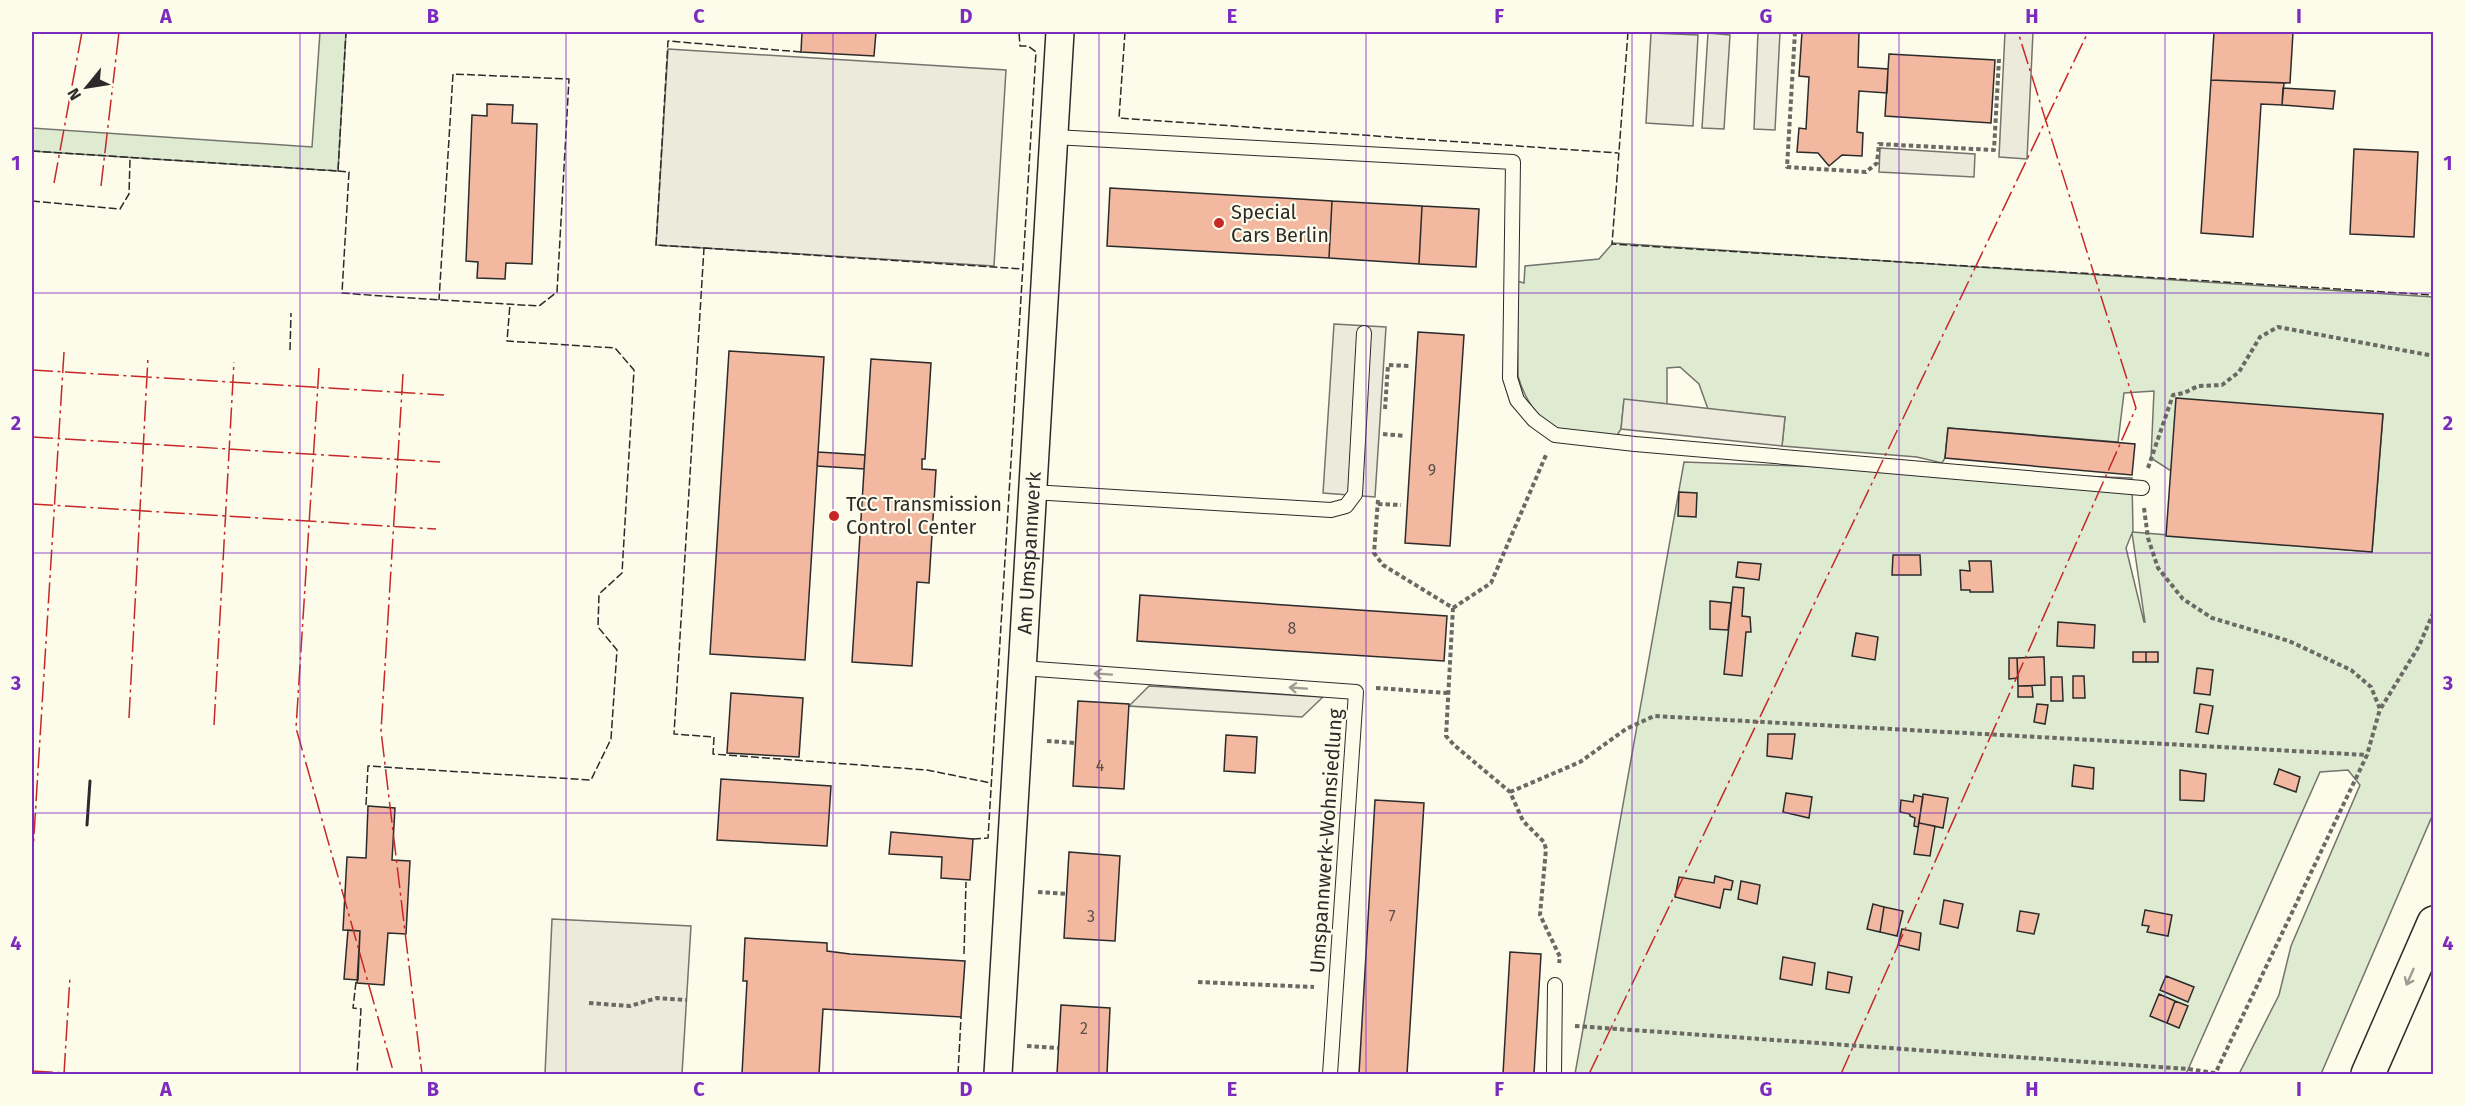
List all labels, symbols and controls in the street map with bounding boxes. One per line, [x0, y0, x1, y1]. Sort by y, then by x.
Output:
text: A [159, 4, 173, 28]
text: B [427, 4, 439, 28]
text: C [693, 4, 705, 28]
text: D [959, 4, 973, 28]
text: E [1227, 4, 1237, 28]
text: F [1494, 4, 1504, 28]
text: G [1760, 4, 1772, 28]
text: H [2025, 4, 2039, 28]
text: I [2296, 4, 2302, 28]
north arrow [57, 57, 117, 117]
text: N [64, 85, 85, 104]
text: 1 [11, 151, 21, 175]
text: 1 [2443, 151, 2453, 175]
place label: Special Cars Berlin [1231, 200, 1329, 247]
marker: Special Cars Berlin [1212, 216, 1226, 230]
text: 2 [11, 411, 21, 435]
text: 2 [2443, 411, 2453, 435]
house number: 9 [1428, 461, 1436, 480]
street label: Am Umspannwerk [1012, 470, 1046, 635]
place label: TCC Transmission Control Center [846, 492, 1002, 539]
marker: TCC Transmission Control Center [827, 509, 841, 523]
house number: 8 [1288, 619, 1297, 638]
one-way arrow [1094, 668, 1114, 679]
text: 3 [10, 671, 21, 695]
text: 3 [2442, 671, 2453, 695]
one-way arrow [1288, 682, 1308, 693]
street label: Umspannwerk-Wohnsiedlung [1305, 707, 1347, 974]
house number: 4 [1096, 756, 1105, 775]
house number: 3 [1087, 907, 1095, 926]
house number: 7 [1388, 907, 1396, 926]
text: 4 [10, 931, 22, 955]
text: 4 [2442, 931, 2454, 955]
one-way arrow [2404, 967, 2415, 986]
house number: 2 [1080, 1019, 1088, 1038]
text: A [159, 1077, 173, 1101]
text: B [427, 1077, 439, 1101]
text: C [693, 1077, 705, 1101]
text: D [959, 1077, 973, 1101]
text: E [1227, 1077, 1237, 1101]
text: F [1494, 1077, 1504, 1101]
text: G [1760, 1077, 1772, 1101]
text: H [2025, 1077, 2039, 1101]
text: I [2296, 1077, 2302, 1101]

